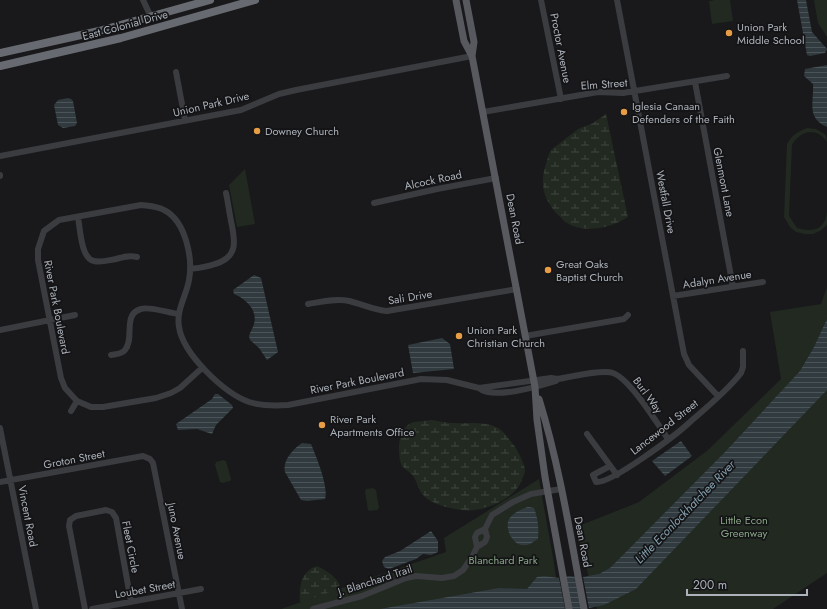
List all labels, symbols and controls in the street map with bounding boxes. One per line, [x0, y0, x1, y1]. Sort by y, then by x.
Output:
street label: East Colonial Drive [80, 6, 170, 44]
street label: Proctor Avenue [546, 12, 576, 85]
place label: Union Park Middle School [737, 19, 804, 48]
marker: Union Park Middle School [724, 28, 734, 38]
street label: Elm Street [580, 74, 628, 94]
street label: Union Park Drive [171, 87, 251, 121]
place label: Iglesia Canaan Defenders of the Faith [632, 98, 735, 127]
marker: Iglesia Canaan Defenders of the Faith [619, 107, 629, 117]
place label: Downey Church [265, 123, 339, 139]
marker: Downey Church [252, 126, 262, 136]
street label: Glenmont Lane [709, 146, 739, 218]
street label: Alcock Road [403, 166, 463, 194]
street label: Westfall Drive [652, 169, 680, 235]
street label: Dean Road [502, 192, 528, 246]
place label: Great Oaks Baptist Church [556, 256, 623, 285]
street label: River Park Boulevard [40, 259, 74, 355]
marker: Great Oaks Baptist Church [543, 265, 553, 275]
street label: Adalyn Avenue [681, 266, 753, 292]
street label: Sali Drive [387, 286, 434, 308]
place label: Union Park Christian Church [467, 322, 545, 351]
marker: Union Park Christian Church [454, 331, 464, 341]
street label: River Park Boulevard [309, 364, 405, 398]
street label: Burl Way [629, 374, 667, 417]
street label: Lancewood Street [627, 395, 701, 459]
place label: River Park Apartments Office [330, 411, 415, 440]
marker: River Park Apartments Office [317, 420, 327, 430]
street label: Groton Street [42, 445, 106, 473]
water label: Little Econlockhatchee River [631, 456, 740, 568]
street label: Vincent Road [14, 484, 42, 548]
street label: Juno Avenue [163, 499, 190, 561]
park label: Little Econ Greenway [720, 512, 768, 541]
street label: Dean Road [570, 515, 596, 569]
street label: Fleet Circle [118, 520, 144, 575]
park label: Blanchard Park [468, 552, 538, 568]
street label: J. Blanchard Trail [334, 560, 414, 600]
scale bar [687, 571, 807, 597]
street label: Loubet Street [114, 576, 177, 602]
text: 200 m [693, 576, 727, 594]

